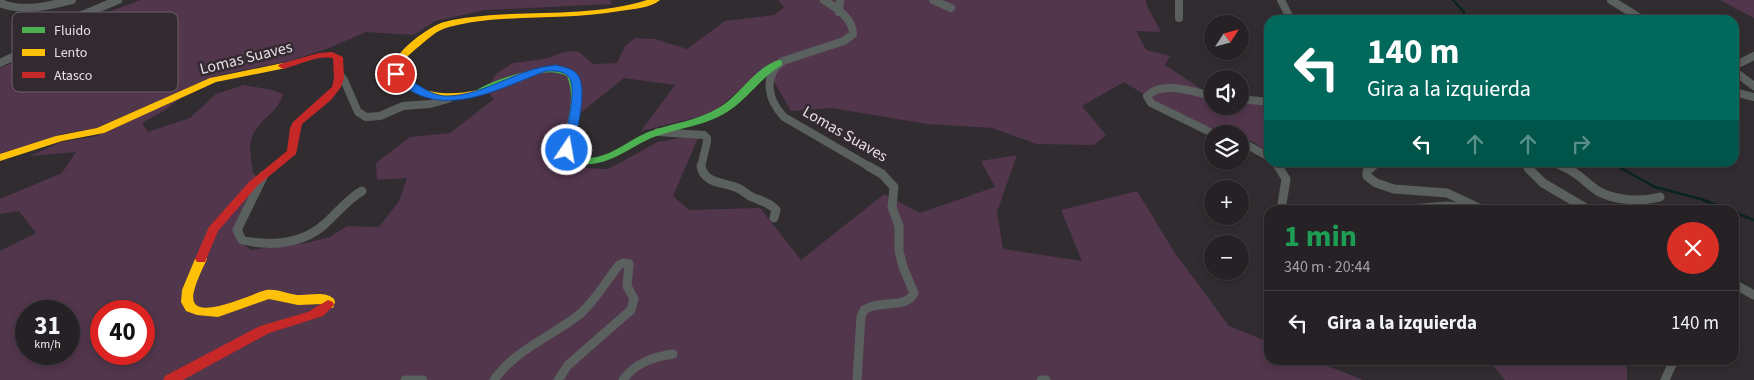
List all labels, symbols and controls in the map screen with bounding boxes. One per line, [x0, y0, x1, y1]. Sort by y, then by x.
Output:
legend [12, 12, 178, 92]
north arrow [1204, 15, 1249, 60]
map controls [1204, 15, 1249, 280]
text: Fluido [54, 21, 91, 41]
text: 140 m [1367, 27, 1459, 77]
icon: left [1284, 35, 1349, 100]
street label: Lomas Suaves [197, 36, 295, 80]
text: Lento [54, 43, 87, 63]
pin [375, 53, 417, 95]
icon: arrive [382, 60, 410, 88]
text: Atasco [54, 66, 92, 86]
button: sound [1204, 70, 1249, 115]
text: Gira a la izquierda [1367, 73, 1531, 105]
street label: Lomas Suaves [798, 101, 892, 167]
position arrow [540, 123, 592, 175]
button: layers [1204, 125, 1249, 170]
icon: left [1408, 130, 1436, 158]
icon: ahead [1461, 130, 1489, 158]
icon: ahead [1514, 130, 1542, 158]
icon: right [1567, 130, 1595, 158]
button: + [1204, 180, 1249, 225]
text: 1 min [1284, 215, 1357, 258]
button: close [1667, 222, 1719, 274]
button: − [1204, 235, 1249, 280]
text: 340 m · 20:44 [1284, 256, 1371, 278]
speed limit sign: 40 [90, 300, 155, 365]
text: 31 [34, 308, 61, 344]
icon: left [1284, 309, 1312, 337]
text: Gira a la izquierda [1327, 310, 1477, 337]
text: 140 m [1671, 310, 1719, 337]
text: km/h [34, 336, 61, 353]

